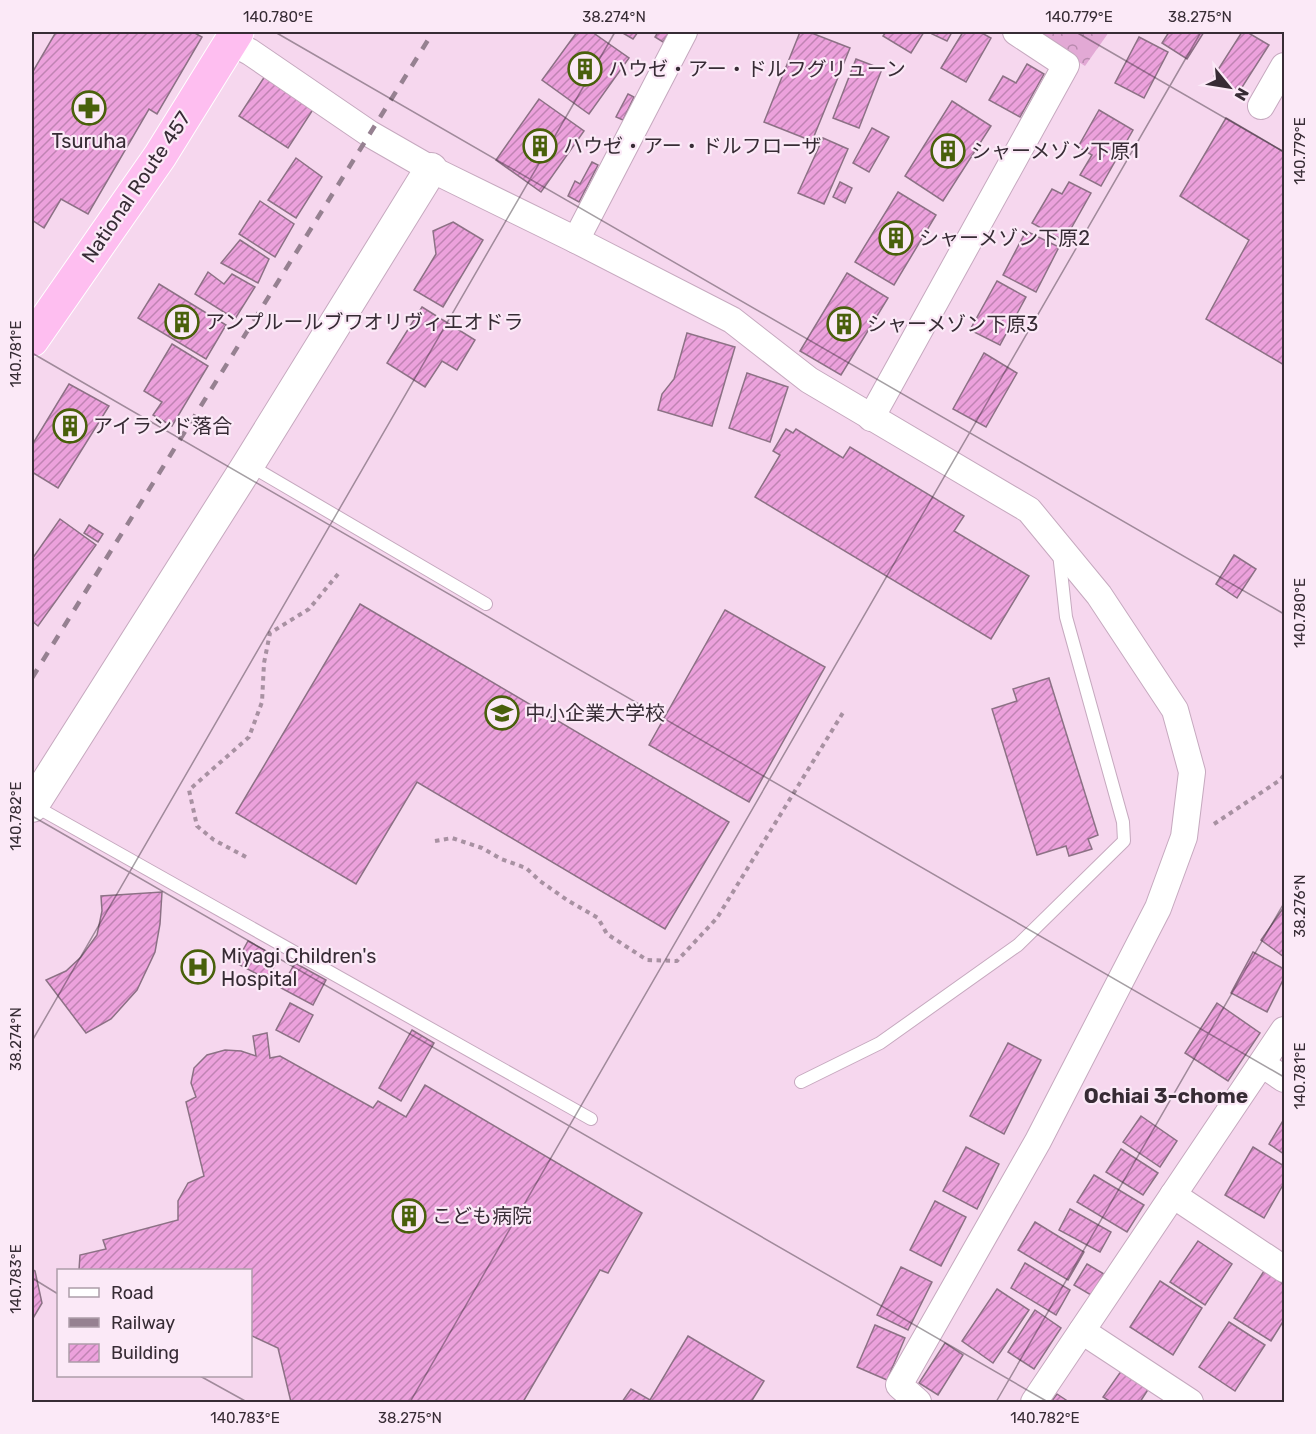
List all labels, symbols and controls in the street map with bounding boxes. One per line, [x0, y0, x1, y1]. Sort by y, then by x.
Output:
text: 140.780°E [243, 8, 313, 26]
text: 38.274°N [582, 8, 646, 26]
text: 140.779°E [1045, 8, 1113, 26]
text: 38.275°N [1168, 8, 1232, 26]
building icon: ハウゼ・アー・ドルフグリューン [567, 51, 603, 87]
place label: ハウゼ・アー・ドルフグリューン [608, 57, 906, 81]
north arrow [1199, 57, 1259, 117]
text: N [1230, 85, 1253, 104]
pharmacy icon: Tsuruha [71, 90, 107, 126]
street label: National Route 457 [77, 107, 195, 267]
text: 140.779°E [1291, 117, 1309, 185]
building icon: ハウゼ・アー・ドルフローザ [522, 128, 558, 164]
place label: Tsuruha [52, 129, 126, 153]
building icon: シャーメゾン下原1 [930, 133, 966, 169]
place label: ハウゼ・アー・ドルフローザ [563, 134, 821, 158]
place label: シャーメゾン下原1 [971, 139, 1139, 163]
building icon: シャーメゾン下原2 [878, 220, 914, 256]
place label: シャーメゾン下原2 [919, 226, 1090, 250]
building icon: アンプルールブワオリヴィエオドラ [164, 304, 200, 340]
building icon: シャーメゾン下原3 [826, 306, 862, 342]
place label: アンプルールブワオリヴィエオドラ [205, 310, 524, 334]
place label: シャーメゾン下原3 [867, 312, 1038, 336]
text: 140.781°E [7, 321, 25, 387]
building icon: アイランド落合 [52, 408, 88, 444]
place label: アイランド落合 [93, 414, 232, 438]
text: 140.780°E [1291, 578, 1309, 648]
school or university icon: 中小企業大学校 [484, 695, 520, 731]
place label: 中小企業大学校 [525, 701, 665, 725]
text: 140.782°E [7, 781, 25, 851]
text: 38.276°N [1291, 874, 1309, 938]
place label: Miyagi Children's Hospital [221, 944, 376, 991]
hospital icon: Miyagi Children's Hospital [180, 949, 216, 985]
text: 38.274°N [7, 1007, 25, 1071]
text: 140.781°E [1291, 1043, 1309, 1109]
district label: Ochiai 3-chome [1084, 1083, 1248, 1108]
building icon: こども病院 [391, 1198, 427, 1234]
place label: こども病院 [432, 1204, 532, 1228]
text: 140.783°E [7, 1244, 25, 1314]
legend [57, 1269, 252, 1377]
text: Road [111, 1282, 154, 1304]
text: Railway [111, 1312, 175, 1334]
text: Building [111, 1342, 179, 1364]
text: 140.783°E [210, 1409, 280, 1427]
text: 38.275°N [378, 1409, 442, 1427]
text: 140.782°E [1010, 1409, 1080, 1427]

